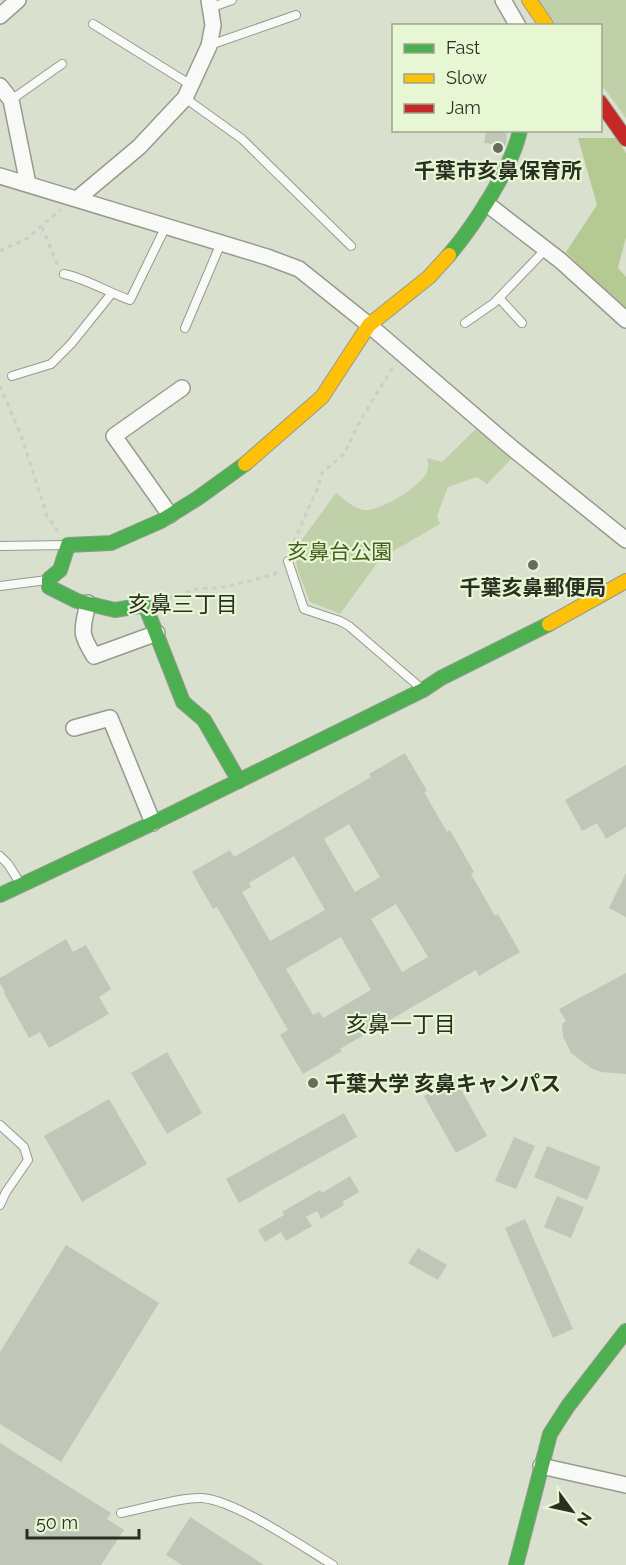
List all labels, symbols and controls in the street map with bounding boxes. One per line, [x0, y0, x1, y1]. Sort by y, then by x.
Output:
legend [392, 24, 602, 132]
text: Fast [446, 37, 480, 58]
text: Slow [446, 67, 487, 88]
text: Jam [446, 97, 481, 118]
marker: 千葉市亥鼻保育所 [491, 141, 505, 155]
place label: 千葉市亥鼻保育所 [414, 158, 582, 183]
park label: 亥鼻台公園 [288, 539, 393, 564]
marker: 千葉亥鼻郵便局 [526, 558, 540, 572]
place label: 千葉亥鼻郵便局 [460, 575, 607, 600]
district label: 亥鼻三丁目 [128, 591, 238, 617]
district label: 亥鼻一丁目 [346, 1011, 456, 1037]
place label: 千葉大学 亥鼻キャンパス [325, 1071, 561, 1096]
marker: 千葉大学 亥鼻キャンパス [306, 1076, 320, 1090]
north arrow [542, 1481, 602, 1541]
scale bar [27, 1502, 140, 1540]
text: N [573, 1509, 595, 1529]
text: 50 m [36, 1512, 78, 1533]

